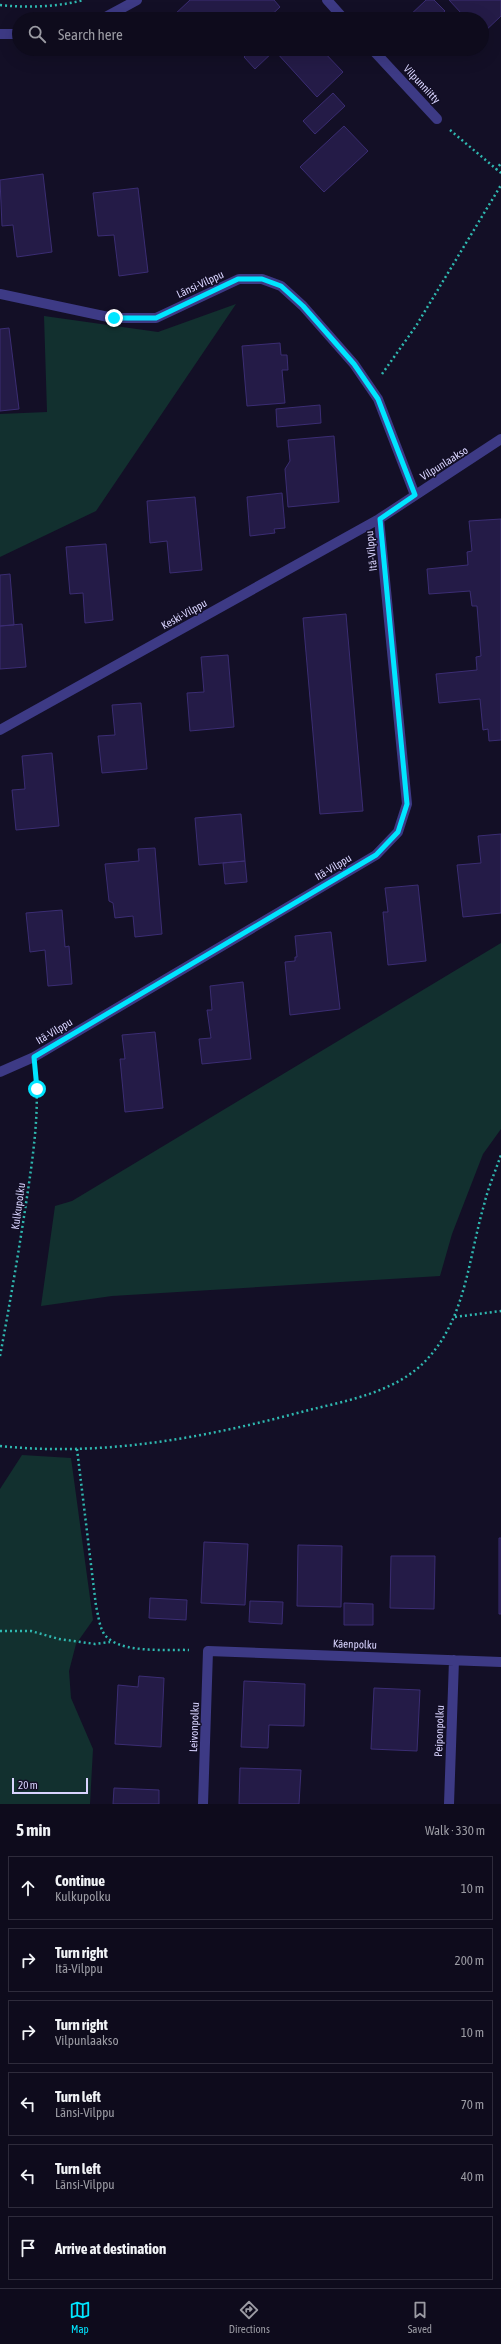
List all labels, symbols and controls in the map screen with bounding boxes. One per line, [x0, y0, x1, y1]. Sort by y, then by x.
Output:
search box [12, 12, 489, 56]
icon: search [26, 23, 48, 45]
text: Search here [58, 26, 123, 43]
street label: Vilpunniitty [401, 62, 443, 106]
street label: Länsi-Vilppu [175, 268, 225, 300]
route end [105, 309, 123, 327]
street label: Vilpunlaakso [418, 444, 470, 482]
street label: Itä-Vilppu [363, 530, 379, 572]
street label: Keski-Vilppu [159, 597, 209, 631]
street label: Itä-Vilppu [313, 851, 353, 883]
street label: Itä-Vilppu [34, 1015, 74, 1047]
route start [28, 1080, 46, 1098]
street label: Kulkupolku [9, 1182, 27, 1230]
street label: Käenpolku [333, 1637, 377, 1651]
street label: Leivonpolku [187, 1702, 201, 1752]
street label: Peiponpolku [432, 1705, 446, 1757]
scale bar [12, 1776, 88, 1795]
text: 20 m [18, 1779, 38, 1791]
text: 5 min [16, 1820, 51, 1840]
text: Walk · 330 m [425, 1823, 485, 1838]
text: Continue [55, 1872, 105, 1889]
icon: ahead [17, 1877, 39, 1899]
text: 10 m [461, 1881, 484, 1896]
text: Kulkupolku [55, 1889, 111, 1904]
text: Turn right [55, 1944, 108, 1961]
icon: right [17, 1949, 39, 1971]
text: 200 m [455, 1953, 484, 1968]
text: Itä-Vilppu [55, 1961, 103, 1976]
text: Turn right [55, 2016, 108, 2033]
icon: right [17, 2021, 39, 2043]
text: 10 m [461, 2025, 484, 2040]
text: Vilpunlaakso [55, 2033, 119, 2048]
text: Turn left [55, 2088, 101, 2105]
icon: left [17, 2093, 39, 2115]
text: 70 m [461, 2097, 484, 2112]
text: Länsi-Vilppu [55, 2105, 115, 2120]
text: Turn left [55, 2160, 101, 2177]
icon: left [17, 2165, 39, 2187]
text: 40 m [461, 2169, 484, 2184]
text: Länsi-Vilppu [55, 2177, 115, 2192]
icon: arrive [17, 2237, 39, 2259]
text: Arrive at destination [55, 2240, 166, 2257]
tab: Map [69, 2299, 91, 2335]
tab: Directions [229, 2299, 270, 2335]
tab: Saved [408, 2299, 432, 2335]

